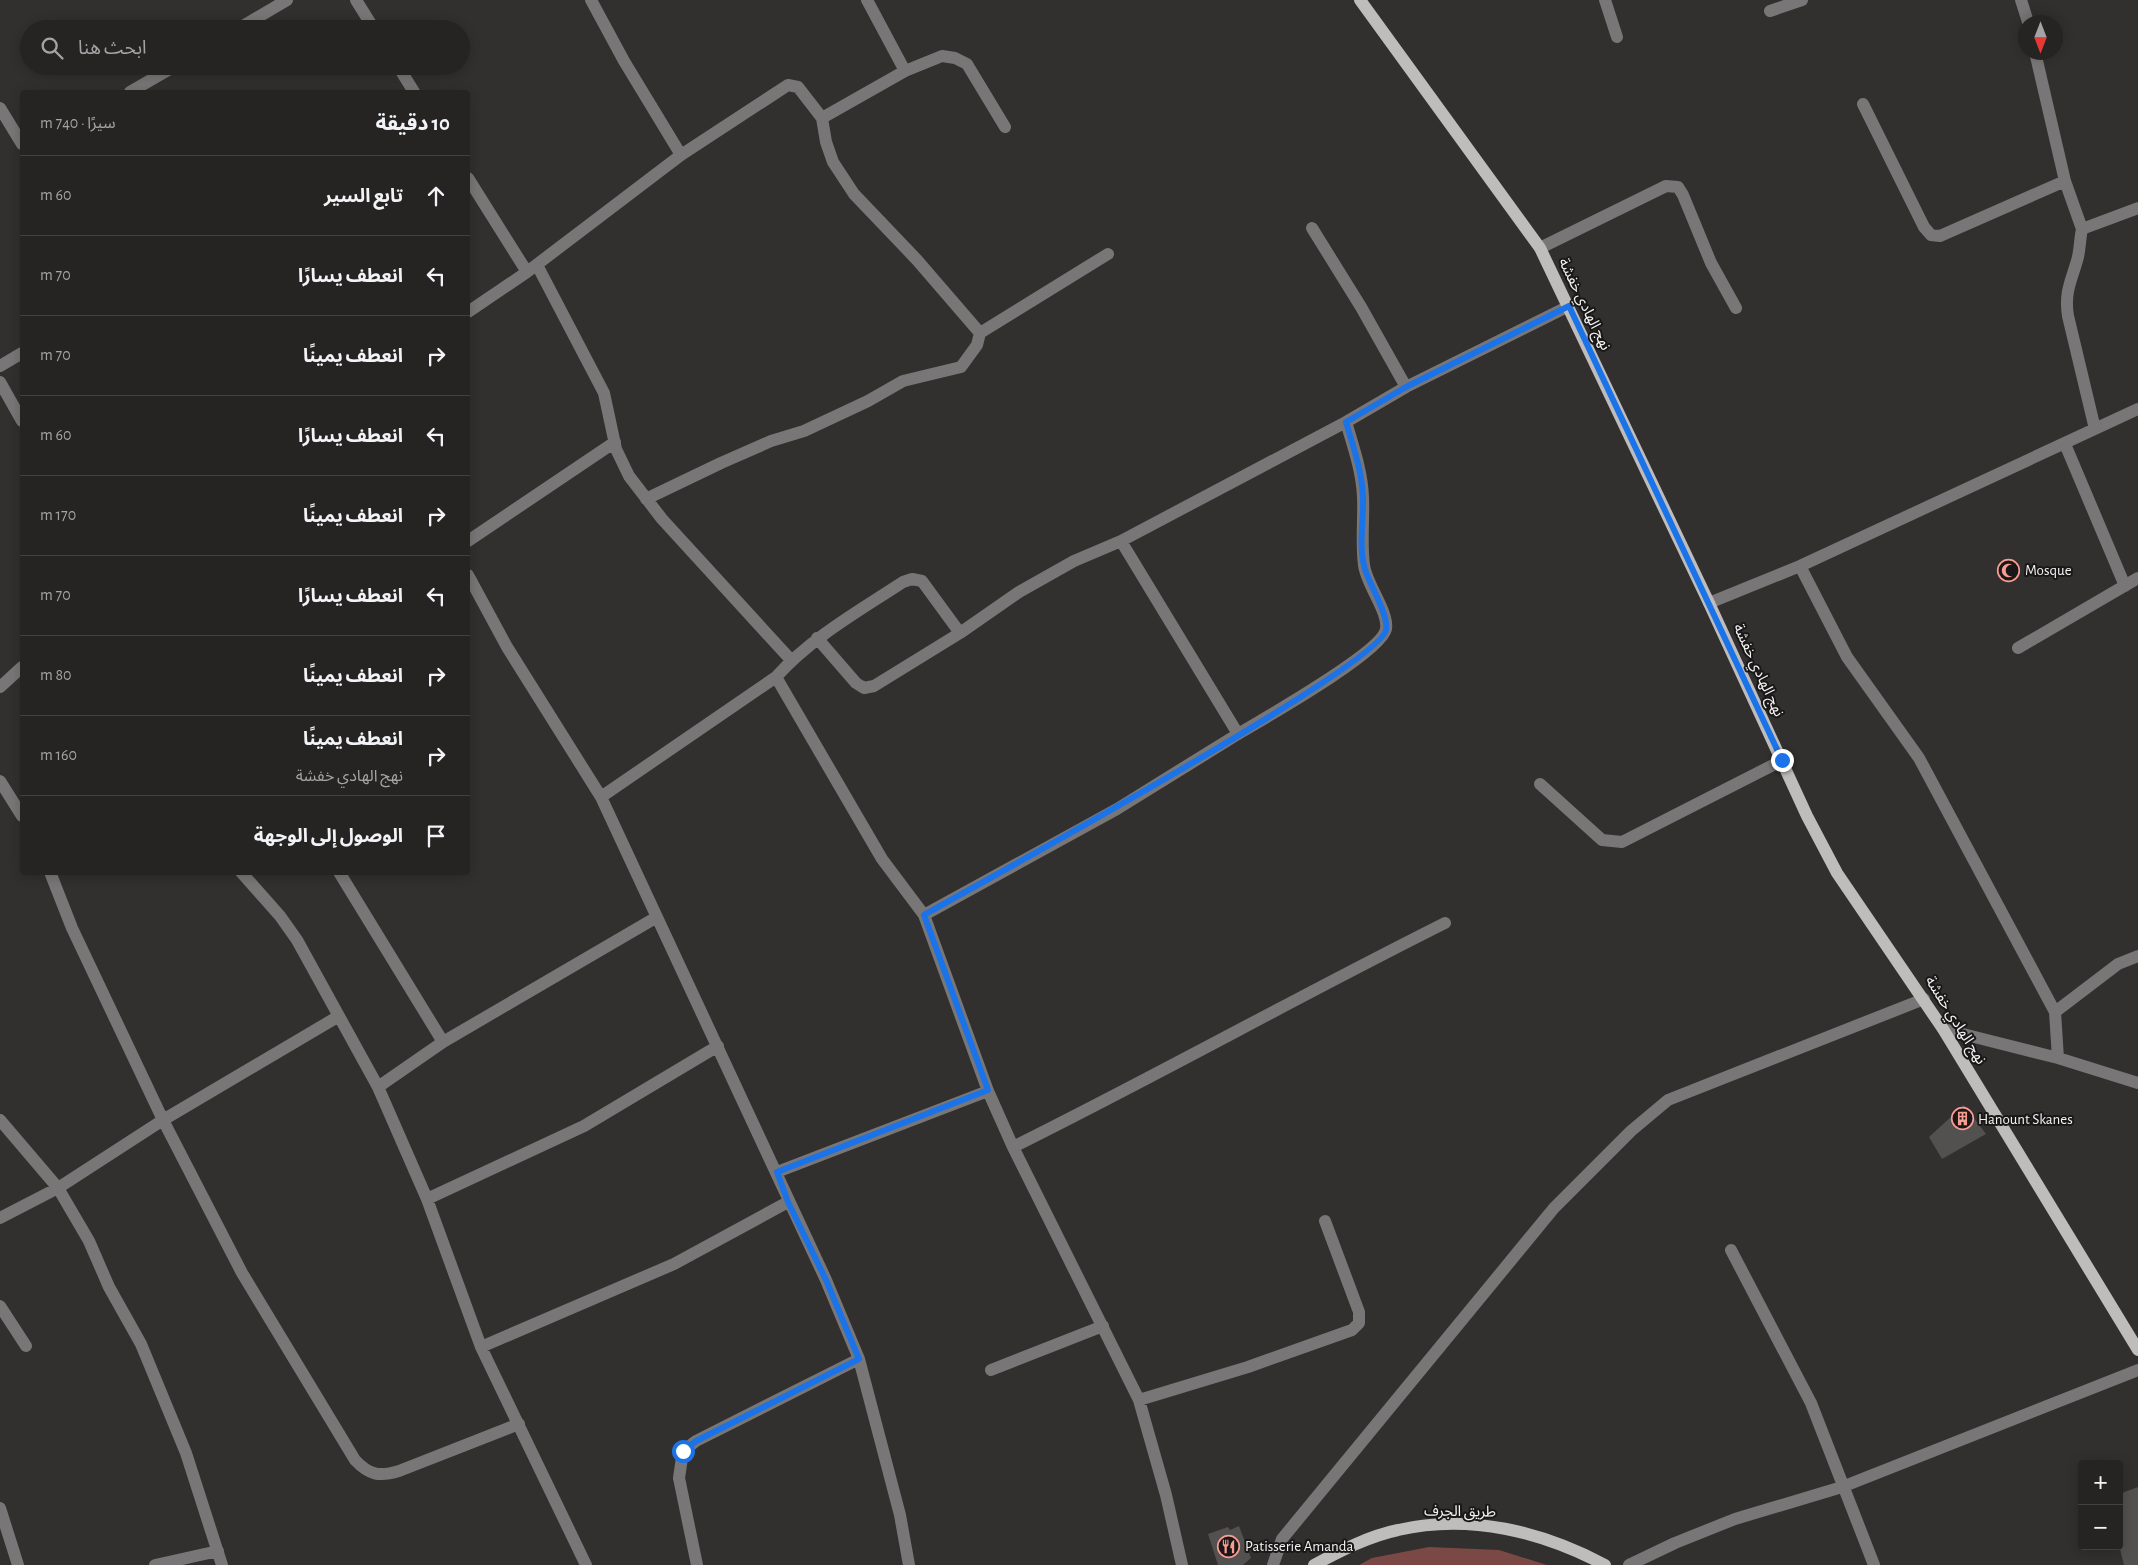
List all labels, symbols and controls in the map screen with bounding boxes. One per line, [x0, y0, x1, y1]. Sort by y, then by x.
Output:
north arrow [2018, 15, 2063, 60]
search box [20, 20, 470, 75]
icon: search [38, 34, 66, 62]
text: ابحث هنا [78, 39, 147, 58]
text: 10 دقيقة [375, 113, 450, 134]
text: سيرًا · 740 m [40, 115, 115, 131]
icon: ahead [422, 182, 450, 210]
text: 60 m [40, 187, 71, 203]
text: تابع السير [324, 187, 403, 206]
street label: نهج الهادي خفشة [1552, 256, 1613, 354]
icon: left [422, 262, 450, 290]
text: 70 m [40, 267, 71, 283]
text: انعطف يسارًا [298, 267, 403, 286]
icon: right [422, 342, 450, 370]
text: 70 m [40, 347, 71, 363]
text: انعطف يمينًا [303, 347, 403, 366]
icon: left [422, 422, 450, 450]
text: 60 m [40, 427, 71, 443]
text: انعطف يسارًا [298, 427, 403, 446]
icon: right [422, 502, 450, 530]
text: 170 m [40, 507, 76, 523]
text: انعطف يمينًا [303, 507, 403, 526]
mosque icon: Mosque [1997, 558, 2021, 582]
place label: Mosque [2025, 563, 2072, 578]
icon: left [422, 582, 450, 610]
text: 70 m [40, 587, 71, 603]
text: انعطف يسارًا [298, 587, 403, 606]
street label: نهج الهادي خفشة [1727, 621, 1787, 721]
icon: right [422, 662, 450, 690]
text: 80 m [40, 667, 72, 683]
text: انعطف يمينًا [303, 667, 403, 686]
text: انعطف يمينًا [303, 730, 403, 749]
icon: right [422, 742, 450, 770]
text: 160 m [40, 747, 77, 763]
route end [1771, 749, 1794, 772]
text: نهج الهادي خفشة [296, 768, 403, 784]
icon: arrive [422, 822, 450, 850]
text: الوصول إلى الوجهة [254, 827, 403, 846]
street label: نهج الهادي خفشة [1919, 974, 1989, 1069]
building icon: Hanount Skanes [1950, 1107, 1974, 1131]
place label: Hanount Skanes [1978, 1112, 2073, 1127]
route start [672, 1440, 695, 1463]
map controls [2078, 1460, 2123, 1550]
button: + [2078, 1460, 2123, 1505]
street label: طريق الجرف [1424, 1503, 1496, 1522]
button: − [2078, 1505, 2123, 1550]
restaurant icon: Patisserie Amanda [1217, 1534, 1241, 1558]
place label: Patisserie Amanda [1245, 1539, 1353, 1554]

